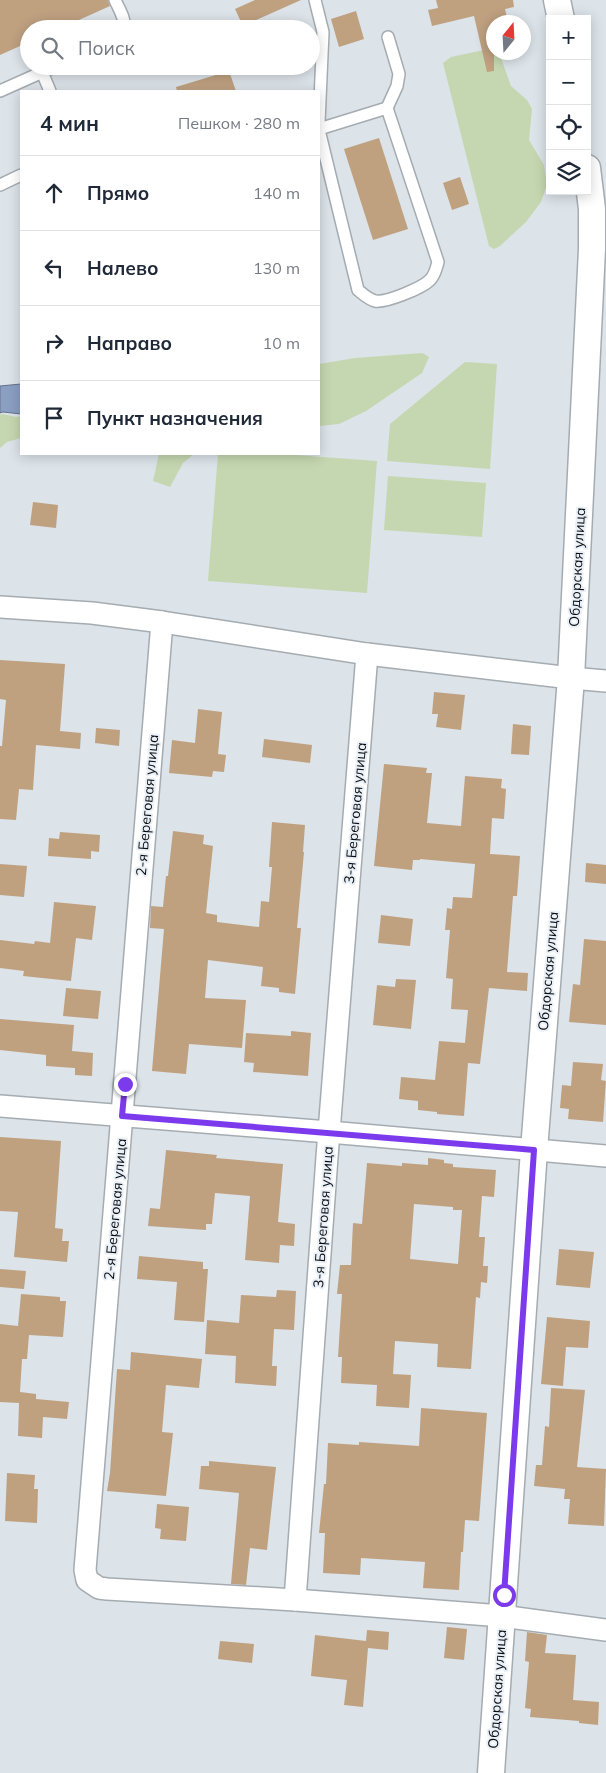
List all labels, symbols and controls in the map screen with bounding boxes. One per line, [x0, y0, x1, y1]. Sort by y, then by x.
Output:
north arrow [486, 15, 531, 60]
map controls [546, 15, 591, 195]
button: + [546, 15, 591, 60]
search box [20, 20, 320, 75]
icon: search [38, 34, 66, 62]
text: Поиск [78, 36, 135, 60]
button: − [546, 60, 591, 105]
button: locate [546, 105, 591, 150]
text: 4 мин [40, 110, 99, 136]
text: Пешком · 280 m [178, 113, 300, 133]
button: layers [546, 150, 591, 195]
icon: ahead [40, 179, 68, 207]
text: Прямо [87, 181, 149, 205]
text: 140 m [253, 183, 300, 203]
icon: left [40, 254, 68, 282]
text: Налево [87, 256, 159, 280]
text: 130 m [253, 258, 300, 278]
icon: right [40, 329, 68, 357]
text: Направо [87, 331, 172, 355]
text: 10 m [263, 333, 300, 353]
icon: arrive [40, 404, 68, 432]
text: Пункт назначения [87, 406, 263, 430]
street label: Обдорская улица [565, 507, 589, 627]
street label: 2-я Береговая улица [132, 733, 162, 877]
street label: 3-я Береговая улица [340, 741, 370, 885]
street label: Обдорская улица [534, 911, 562, 1031]
route end [114, 1073, 137, 1096]
street label: 2-я Береговая улица [100, 1137, 130, 1281]
street label: 3-я Береговая улица [309, 1145, 337, 1289]
route start [493, 1584, 516, 1607]
street label: Обдорская улица [484, 1629, 510, 1749]

